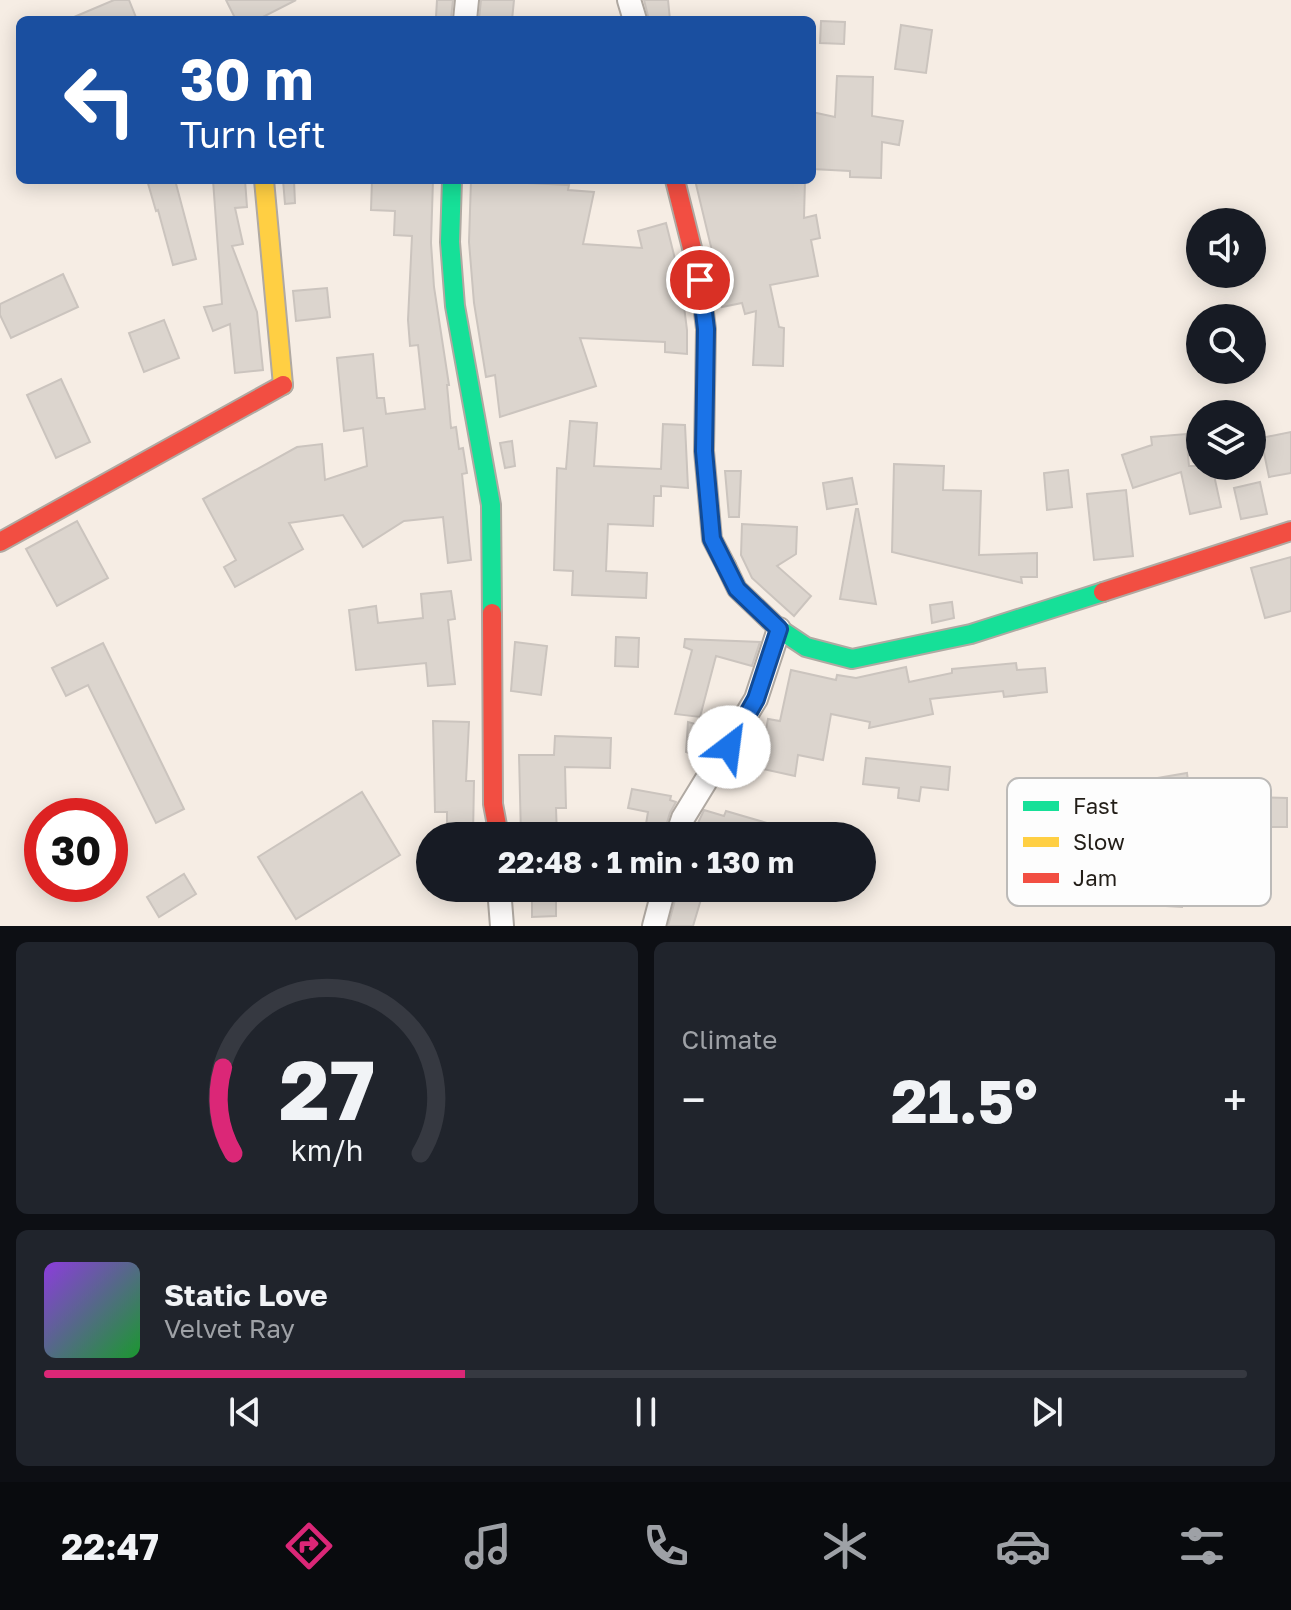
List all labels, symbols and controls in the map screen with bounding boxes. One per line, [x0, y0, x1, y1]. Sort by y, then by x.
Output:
text: 30 m [180, 45, 314, 112]
icon: left [48, 48, 152, 152]
text: Turn left [180, 113, 326, 156]
map controls [1186, 208, 1266, 480]
button: sound [1186, 208, 1266, 288]
pin [666, 246, 734, 314]
icon: arrive [678, 258, 722, 302]
button: search [1186, 304, 1266, 384]
button: layers [1186, 400, 1266, 480]
position arrow [687, 705, 771, 789]
legend [1007, 778, 1271, 906]
text: Fast [1073, 792, 1119, 819]
speed limit sign: 30 [24, 798, 128, 902]
text: Slow [1073, 828, 1125, 855]
text: 22:48 · 1 min · 130 m [498, 844, 794, 880]
text: Jam [1073, 864, 1117, 891]
text: Climate [682, 1024, 777, 1055]
text: 27 [279, 1038, 375, 1138]
text: 21.5° [891, 1064, 1038, 1136]
text: − [682, 1073, 706, 1126]
text: + [1223, 1073, 1247, 1126]
text: km/h [290, 1133, 363, 1167]
text: Static Love [164, 1277, 328, 1313]
text: Velvet Ray [164, 1313, 295, 1344]
icon: previous [223, 1390, 267, 1434]
icon: pause [624, 1390, 668, 1434]
icon: next [1025, 1390, 1069, 1434]
icon: directions [281, 1518, 337, 1574]
icon: music [460, 1518, 516, 1574]
icon: phone [638, 1518, 694, 1574]
icon: climate [817, 1518, 873, 1574]
icon: car [995, 1518, 1051, 1574]
icon: filters [1174, 1518, 1230, 1574]
text: 22:47 [61, 1525, 159, 1568]

